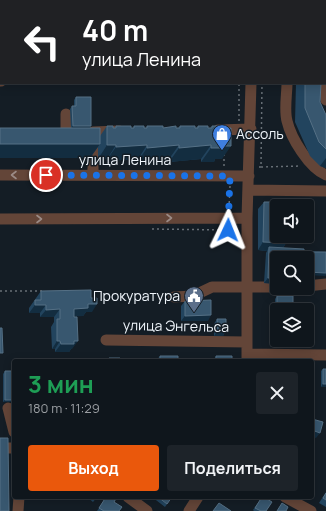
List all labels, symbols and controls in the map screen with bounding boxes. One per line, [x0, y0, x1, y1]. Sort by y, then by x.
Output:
text: 40 m [82, 11, 148, 49]
icon: left [16, 16, 68, 68]
text: улица Ленина [82, 47, 201, 71]
shop icon: Ассоль [211, 123, 233, 151]
place label: Ассоль [236, 124, 284, 143]
street label: улица Ленина [79, 150, 171, 169]
pin [29, 158, 63, 192]
icon: arrive [35, 164, 57, 186]
one-way arrow [11, 171, 17, 179]
map controls [270, 199, 314, 347]
button: sound [270, 199, 314, 243]
position arrow [207, 209, 249, 251]
one-way arrow [166, 214, 172, 222]
one-way arrow [36, 215, 42, 223]
button: search [270, 251, 314, 295]
public building icon: Прокуратура [183, 285, 205, 313]
place label: Прокуратура [93, 286, 180, 305]
button: layers [270, 303, 314, 347]
street label: улица Энгельса [123, 315, 229, 336]
text: 3 мин [28, 367, 94, 400]
button: close [256, 372, 298, 414]
text: 180 m · 11:29 [28, 399, 100, 417]
button: Выход [28, 445, 159, 491]
button: Поделиться [167, 445, 298, 491]

